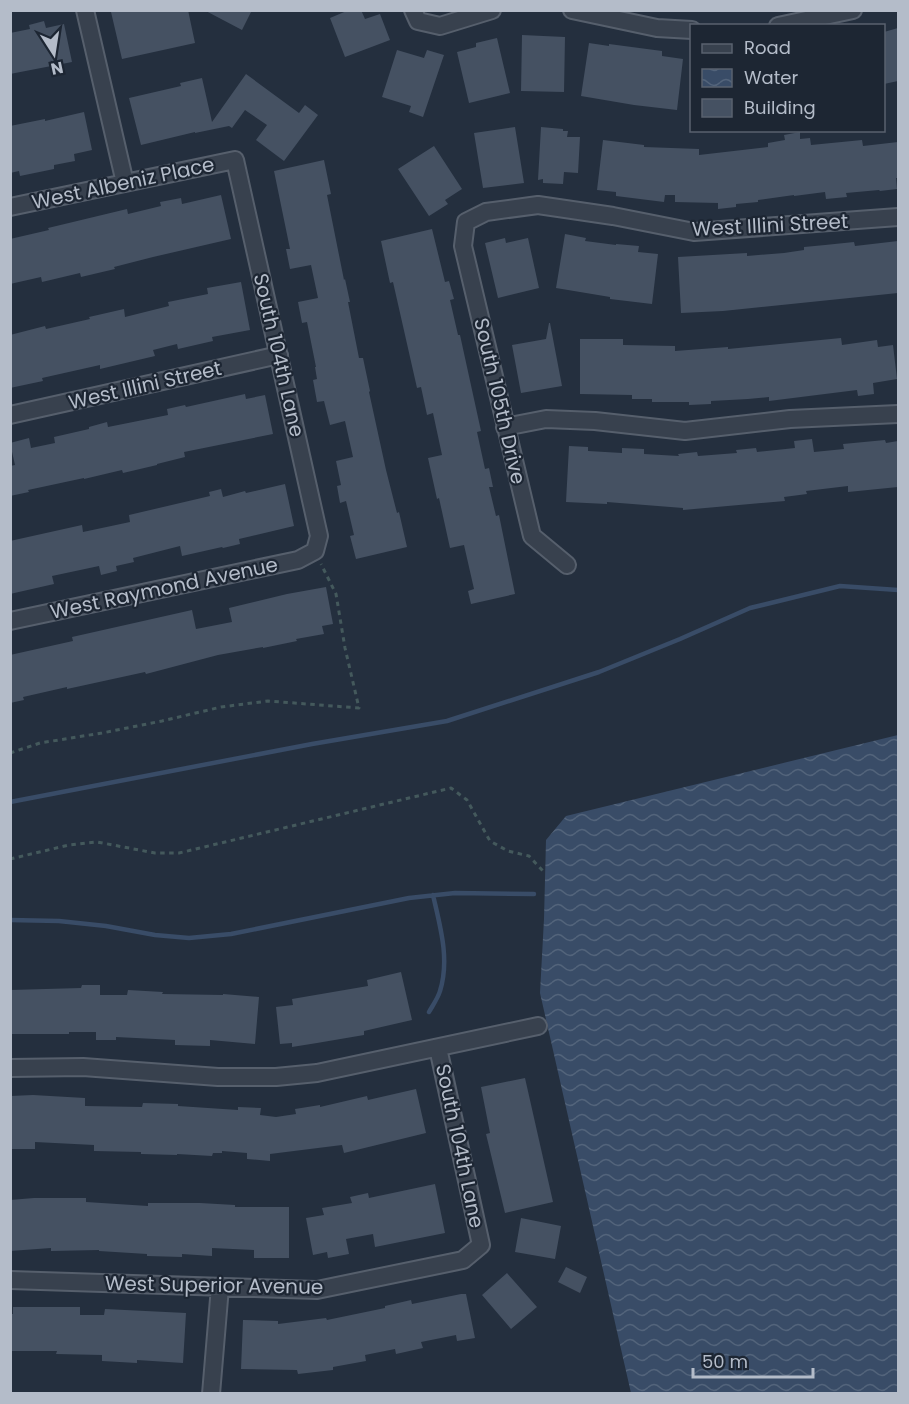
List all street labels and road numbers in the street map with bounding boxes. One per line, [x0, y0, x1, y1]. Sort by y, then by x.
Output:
street label: West Albeniz Place [29, 150, 217, 216]
street label: West Illini Street [691, 207, 849, 243]
street label: South 104th Lane [247, 270, 311, 440]
street label: South 105th Drive [467, 315, 533, 487]
street label: West Illini Street [66, 354, 224, 416]
street label: West Raymond Avenue [48, 550, 280, 626]
street label: South 104th Lane [429, 1061, 491, 1231]
street label: West Superior Avenue [105, 1269, 323, 1301]

